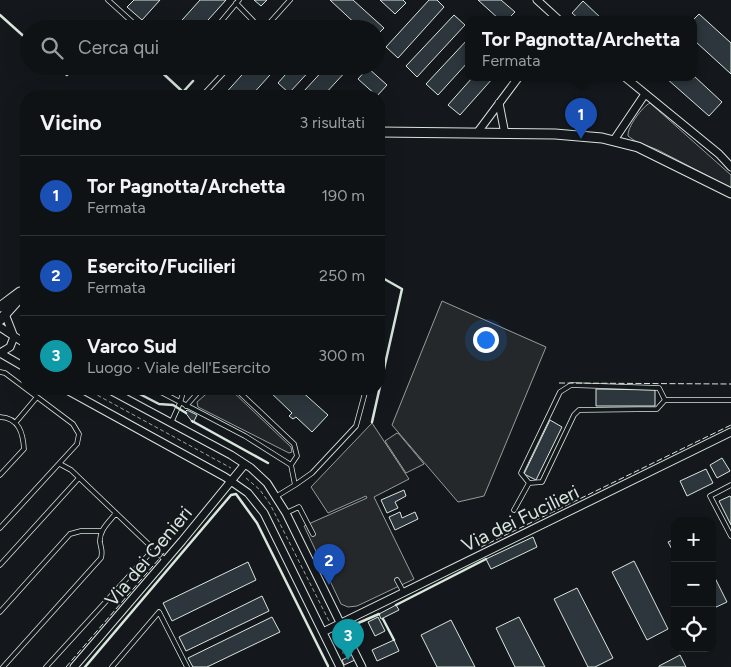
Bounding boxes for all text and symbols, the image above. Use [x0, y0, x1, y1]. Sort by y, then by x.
popup [465, 16, 697, 81]
search box [20, 20, 385, 75]
text: Tor Pagnotta/Archetta [482, 28, 680, 51]
icon: search [38, 34, 66, 62]
text: Cerca qui [78, 36, 159, 59]
text: Fermata [482, 51, 540, 70]
pin: 1 [565, 98, 597, 139]
text: Vicino [40, 110, 102, 135]
text: 3 risultati [299, 113, 365, 132]
text: Tor Pagnotta/Archetta [87, 175, 285, 198]
text: 1 [53, 186, 59, 205]
text: 190 m [322, 186, 365, 205]
text: Fermata [87, 198, 146, 217]
text: Esercito/Fucilieri [87, 255, 236, 278]
text: 2 [51, 266, 61, 285]
text: 250 m [319, 266, 365, 285]
text: Fermata [87, 278, 146, 297]
your location [473, 327, 499, 353]
text: Varco Sud [87, 335, 177, 358]
text: 3 [52, 346, 60, 365]
text: 300 m [318, 346, 365, 365]
text: Luogo · Viale dell'Esercito [87, 358, 270, 377]
street label: Via dei Fucilieri [458, 480, 583, 557]
street label: Via dei Genieri [100, 502, 197, 611]
map controls [671, 517, 716, 652]
button: + [671, 517, 716, 562]
pin: 2 [313, 544, 345, 585]
button: − [671, 562, 716, 607]
button: locate [671, 607, 716, 652]
pin: 3 [332, 619, 364, 660]

